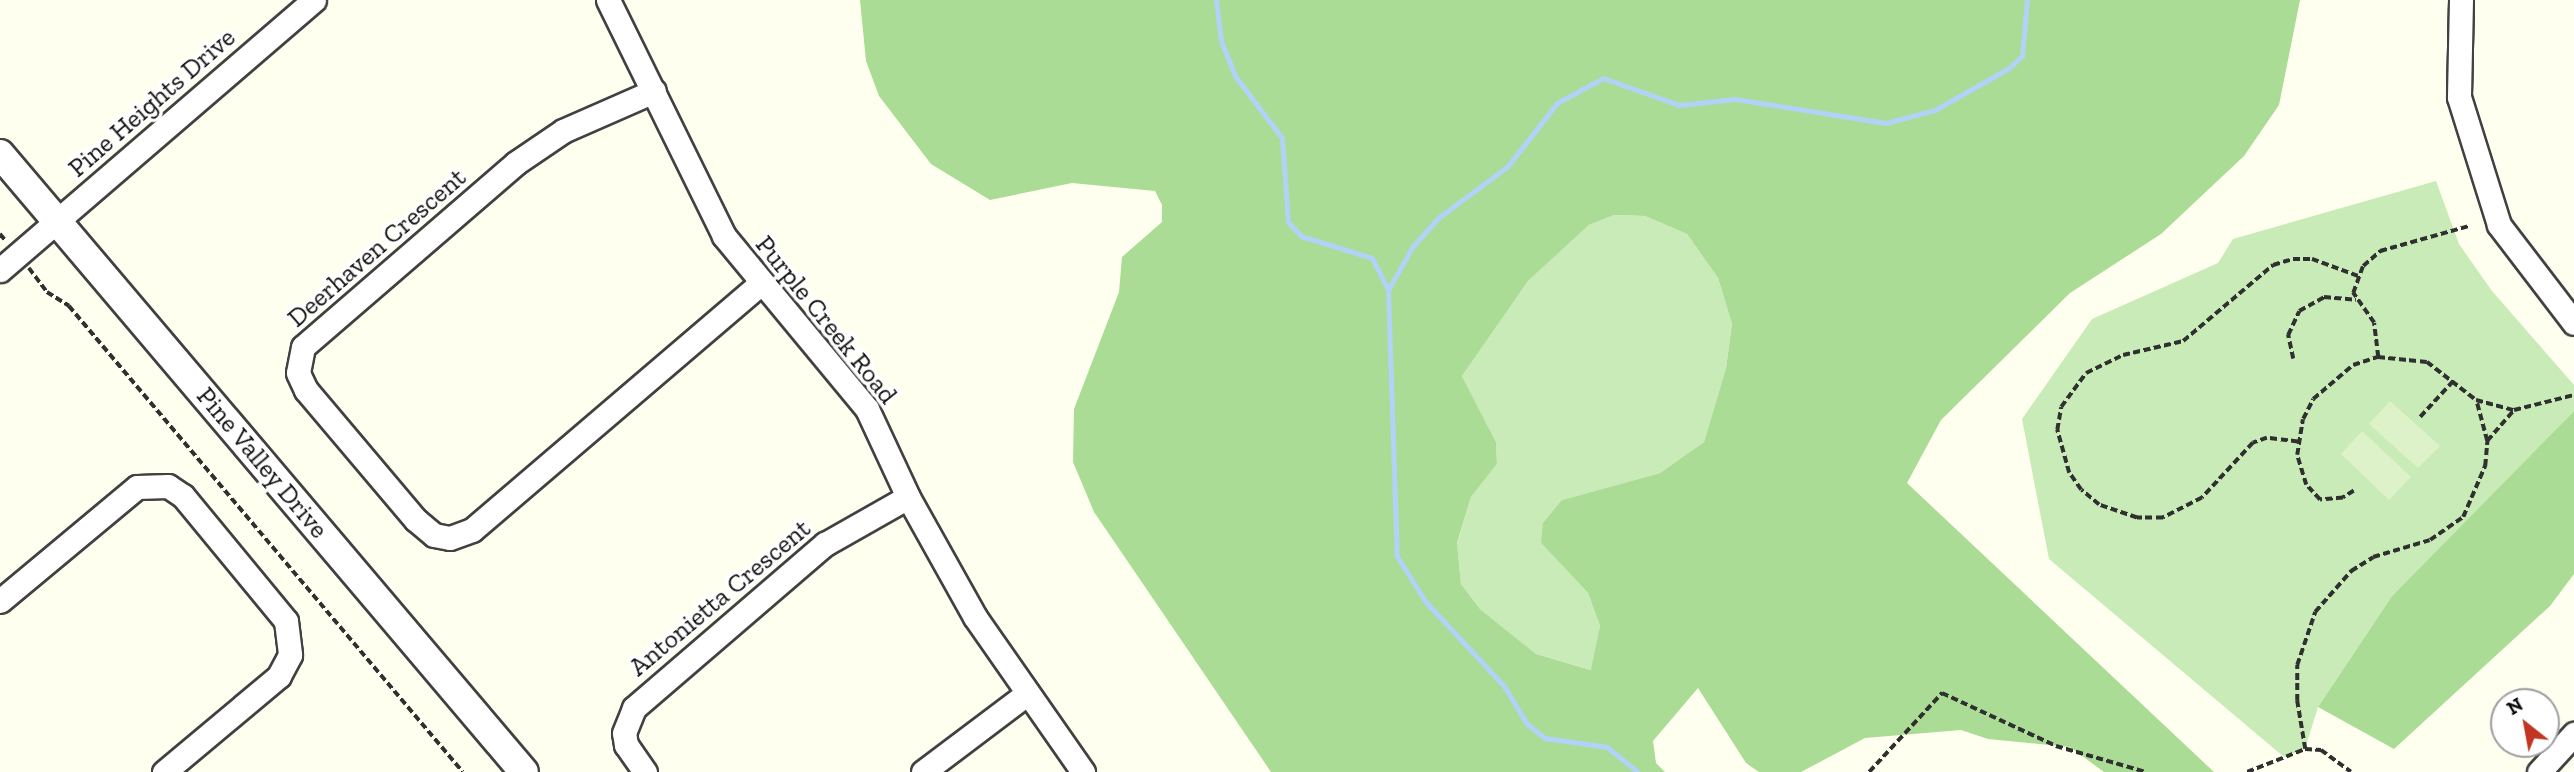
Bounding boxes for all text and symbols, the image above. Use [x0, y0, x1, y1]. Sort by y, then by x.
street label: Pine Heights Drive [62, 22, 242, 184]
street label: Deerhaven Crescent [281, 162, 473, 334]
street label: Purple Creek Road [749, 230, 903, 410]
street label: Pine Valley Drive [189, 381, 335, 545]
street label: Antonietta Crescent [623, 513, 817, 683]
north arrow [2490, 688, 2560, 758]
text: N [2503, 693, 2527, 720]

